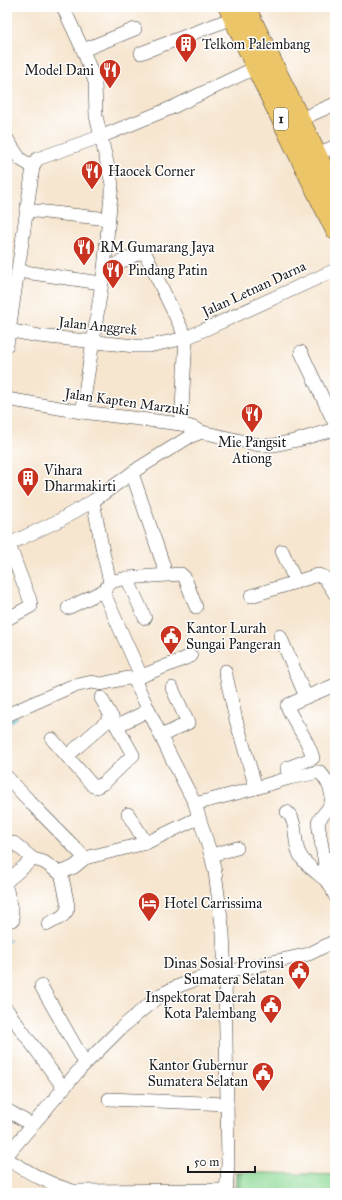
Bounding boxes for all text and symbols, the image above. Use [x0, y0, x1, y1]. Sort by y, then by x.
building icon: Telkom Palembang [173, 31, 199, 64]
place label: Telkom Palembang [202, 36, 311, 53]
restaurant icon: Model Dani [97, 57, 123, 90]
place label: Model Dani [25, 62, 94, 79]
road number: 1 [274, 108, 288, 130]
restaurant icon: Haocek Corner [79, 158, 105, 191]
place label: Haocek Corner [108, 163, 196, 180]
restaurant icon: RM Gumarang Jaya [71, 234, 97, 267]
place label: RM Gumarang Jaya [100, 239, 215, 257]
restaurant icon: Pindang Patin [100, 257, 126, 290]
street label: Jalan Letnan Darna [198, 258, 309, 322]
place label: Pindang Patin [128, 262, 208, 279]
street label: Jalan Anggrek [56, 313, 139, 340]
street label: Jalan Kapten Marzuki [61, 385, 191, 420]
restaurant icon: Mie Pangsit Ationg [239, 401, 265, 434]
place label: Mie Pangsit Ationg [218, 434, 286, 467]
place label: Vihara Dharmakirti [43, 462, 116, 495]
building icon: Vihara Dharmakirti [15, 465, 41, 498]
place label: Kantor Lurah Sungai Pangeran [186, 620, 281, 653]
public building icon: Kantor Lurah Sungai Pangeran [158, 623, 184, 656]
hotel icon: Hotel Carrissima [136, 890, 162, 923]
place label: Hotel Carrissima [164, 895, 262, 912]
place label: Dinas Sosial Provinsi Sumatera Selatan [163, 955, 284, 988]
public building icon: Dinas Sosial Provinsi Sumatera Selatan [286, 958, 312, 991]
place label: Inspektorat Daerah Kota Palembang [145, 989, 256, 1022]
public building icon: Inspektorat Daerah Kota Palembang [258, 992, 284, 1025]
place label: Kantor Gubernur Sumatera Selatan [148, 1057, 249, 1090]
public building icon: Kantor Gubernur Sumatera Selatan [250, 1060, 276, 1093]
scale bar [188, 1148, 255, 1174]
text: 50 m [194, 1155, 219, 1169]

